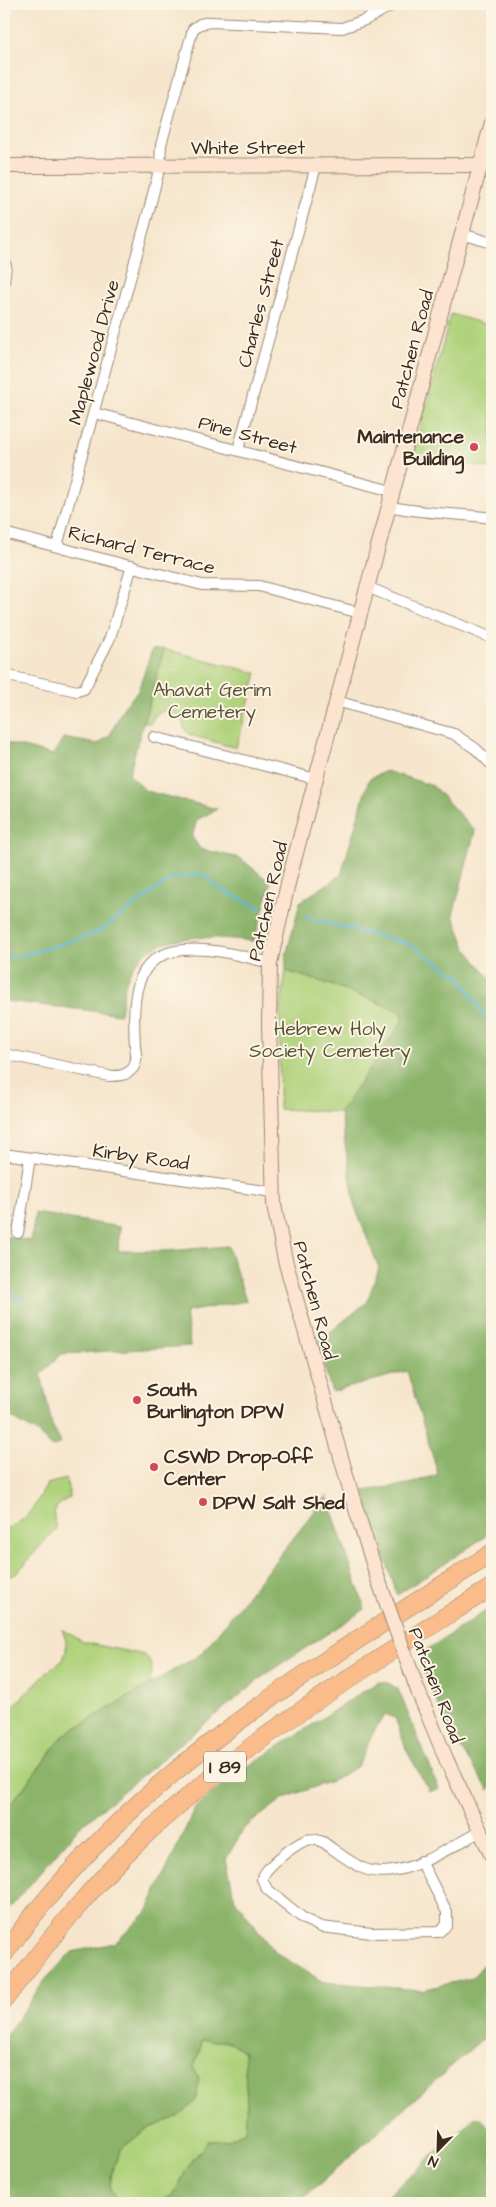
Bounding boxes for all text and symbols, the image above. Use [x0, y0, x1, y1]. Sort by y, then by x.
street label: White Street [191, 135, 305, 162]
street label: Charles Street [231, 236, 292, 371]
street label: Maplewood Drive [62, 277, 127, 428]
street label: Patchen Road [384, 287, 441, 412]
street label: Pine Street [195, 409, 300, 462]
place label: Maintenance Building [357, 424, 465, 474]
marker: Maintenance Building [468, 441, 480, 453]
street label: Richard Terrace [65, 519, 218, 582]
park label: Ahavat Gerim Cemetery [153, 677, 271, 727]
street label: Patchen Road [242, 839, 295, 964]
park label: Hebrew Holy Society Cemetery [249, 1016, 411, 1066]
street label: Kirby Road [91, 1137, 191, 1179]
street label: Patchen Road [286, 1238, 343, 1363]
place label: South Burlington DPW [146, 1377, 284, 1427]
marker: South Burlington DPW [131, 1394, 143, 1406]
place label: CSWD Drop-Off Center [164, 1444, 313, 1493]
marker: CSWD Drop-Off Center [148, 1461, 160, 1473]
place label: DPW Salt Shed [213, 1490, 345, 1517]
marker: DPW Salt Shed [197, 1496, 209, 1508]
street label: Patchen Road [401, 1624, 470, 1748]
road number: I 89 [204, 1751, 246, 1782]
north arrow [414, 2124, 464, 2174]
text: N [425, 2150, 441, 2172]

